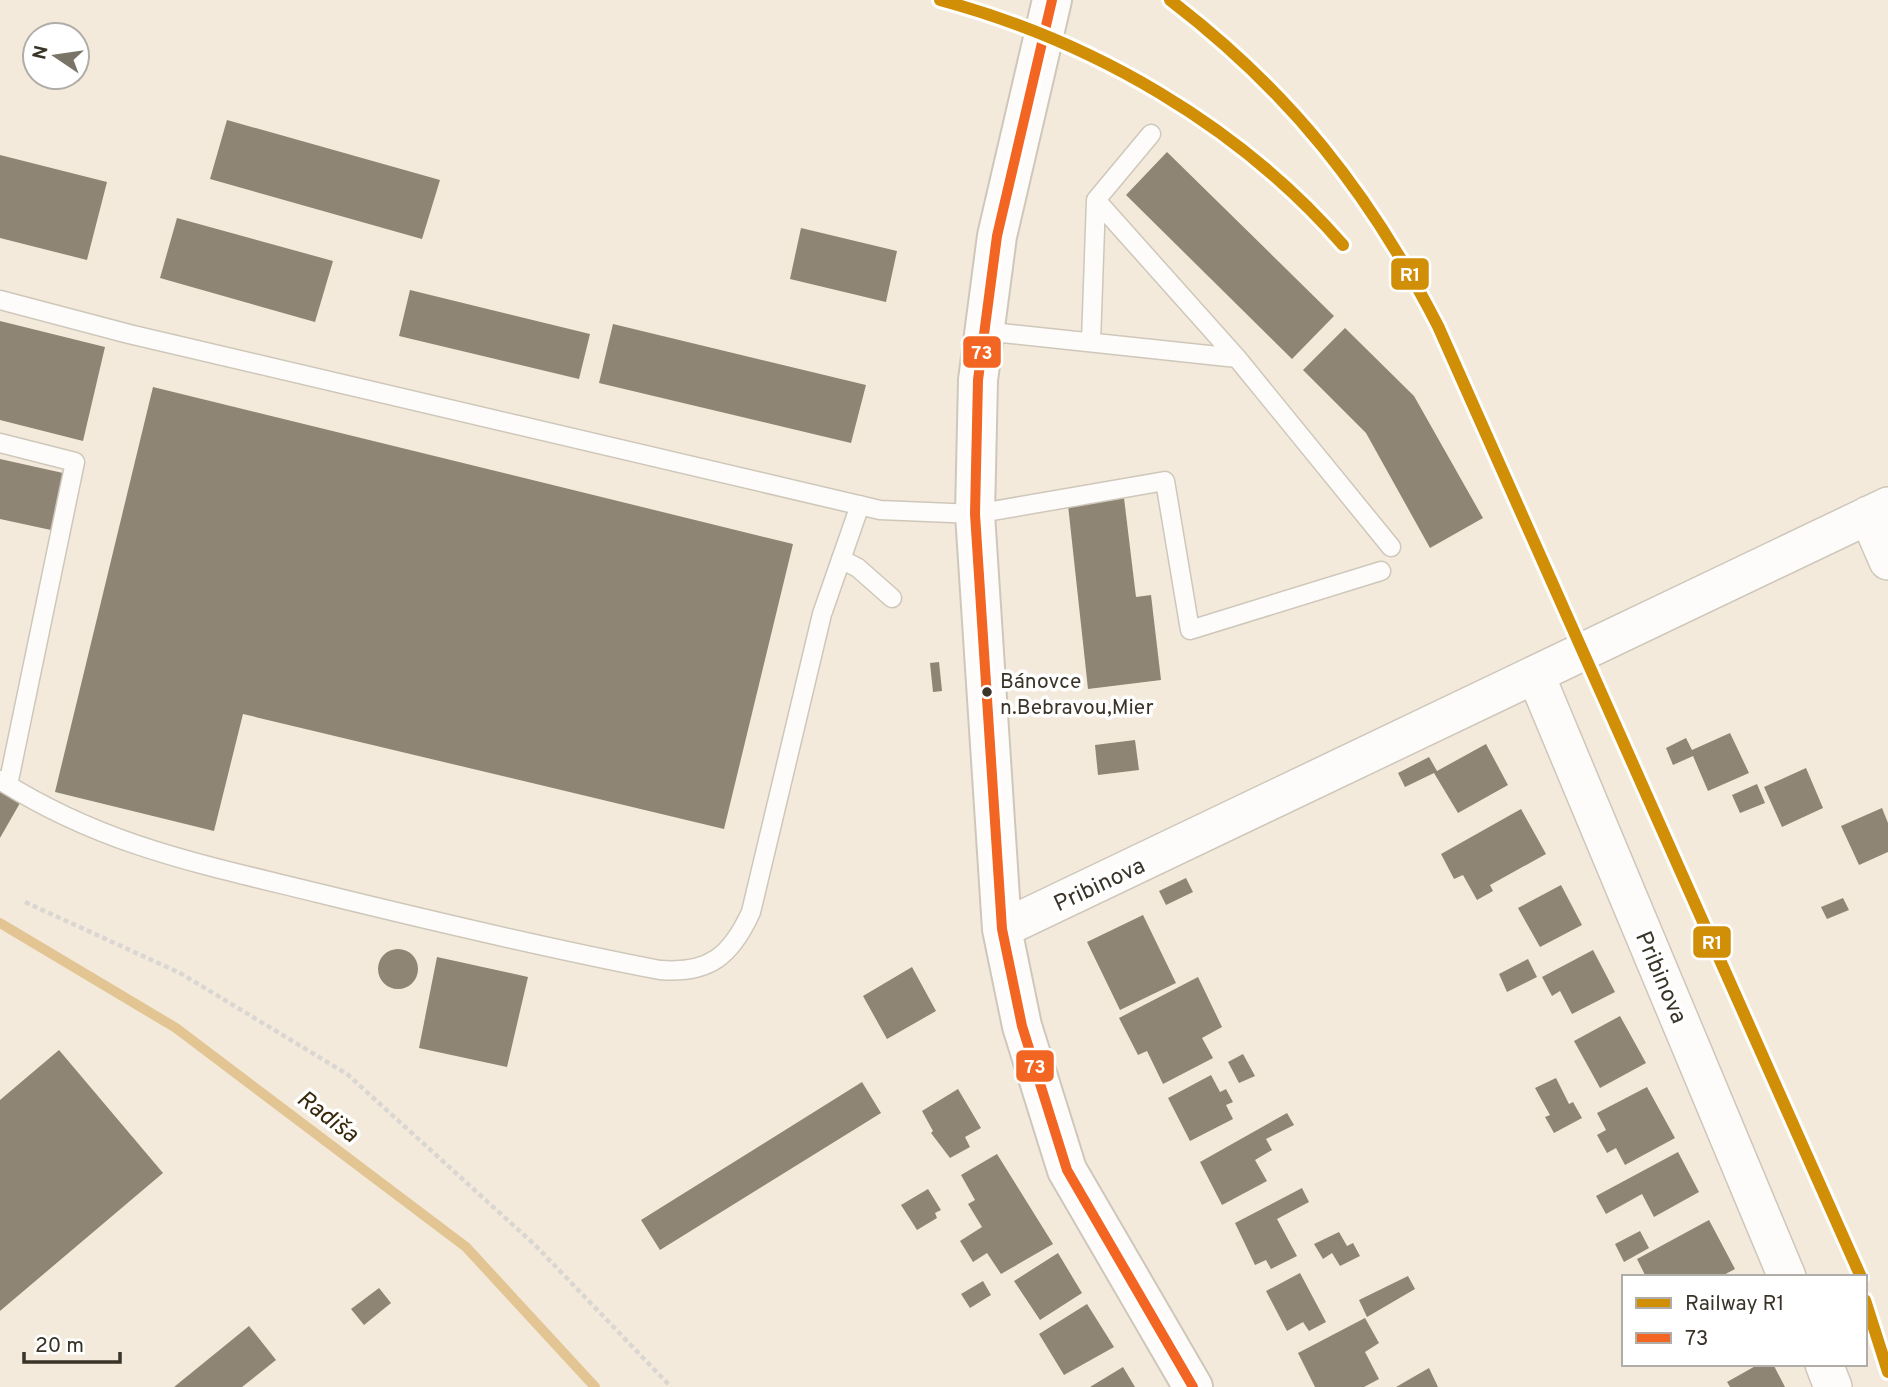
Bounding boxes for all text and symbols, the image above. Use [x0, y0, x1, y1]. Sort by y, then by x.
north arrow [21, 21, 91, 91]
text: N [28, 43, 55, 62]
line badge: R1 [1390, 257, 1430, 291]
text: R1 [1400, 264, 1420, 288]
line badge: 73 [962, 335, 1002, 369]
text: 73 [971, 342, 993, 366]
place label: Bánovce n.Bebravou,Mier [1000, 669, 1154, 722]
marker: Bánovce n.Bebravou,Mier [980, 685, 994, 699]
street label: Pribinova [1050, 853, 1150, 920]
line badge: R1 [1692, 925, 1732, 959]
street label: Pribinova [1627, 928, 1692, 1028]
text: R1 [1702, 932, 1722, 956]
line badge: 73 [1015, 1049, 1055, 1083]
text: 73 [1024, 1056, 1046, 1080]
water label: Radiša [290, 1085, 364, 1151]
legend [1622, 1275, 1867, 1366]
text: Railway R1 [1685, 1291, 1784, 1318]
scale bar [24, 1320, 121, 1364]
text: 73 [1685, 1326, 1708, 1353]
text: 20 m [35, 1333, 84, 1360]

